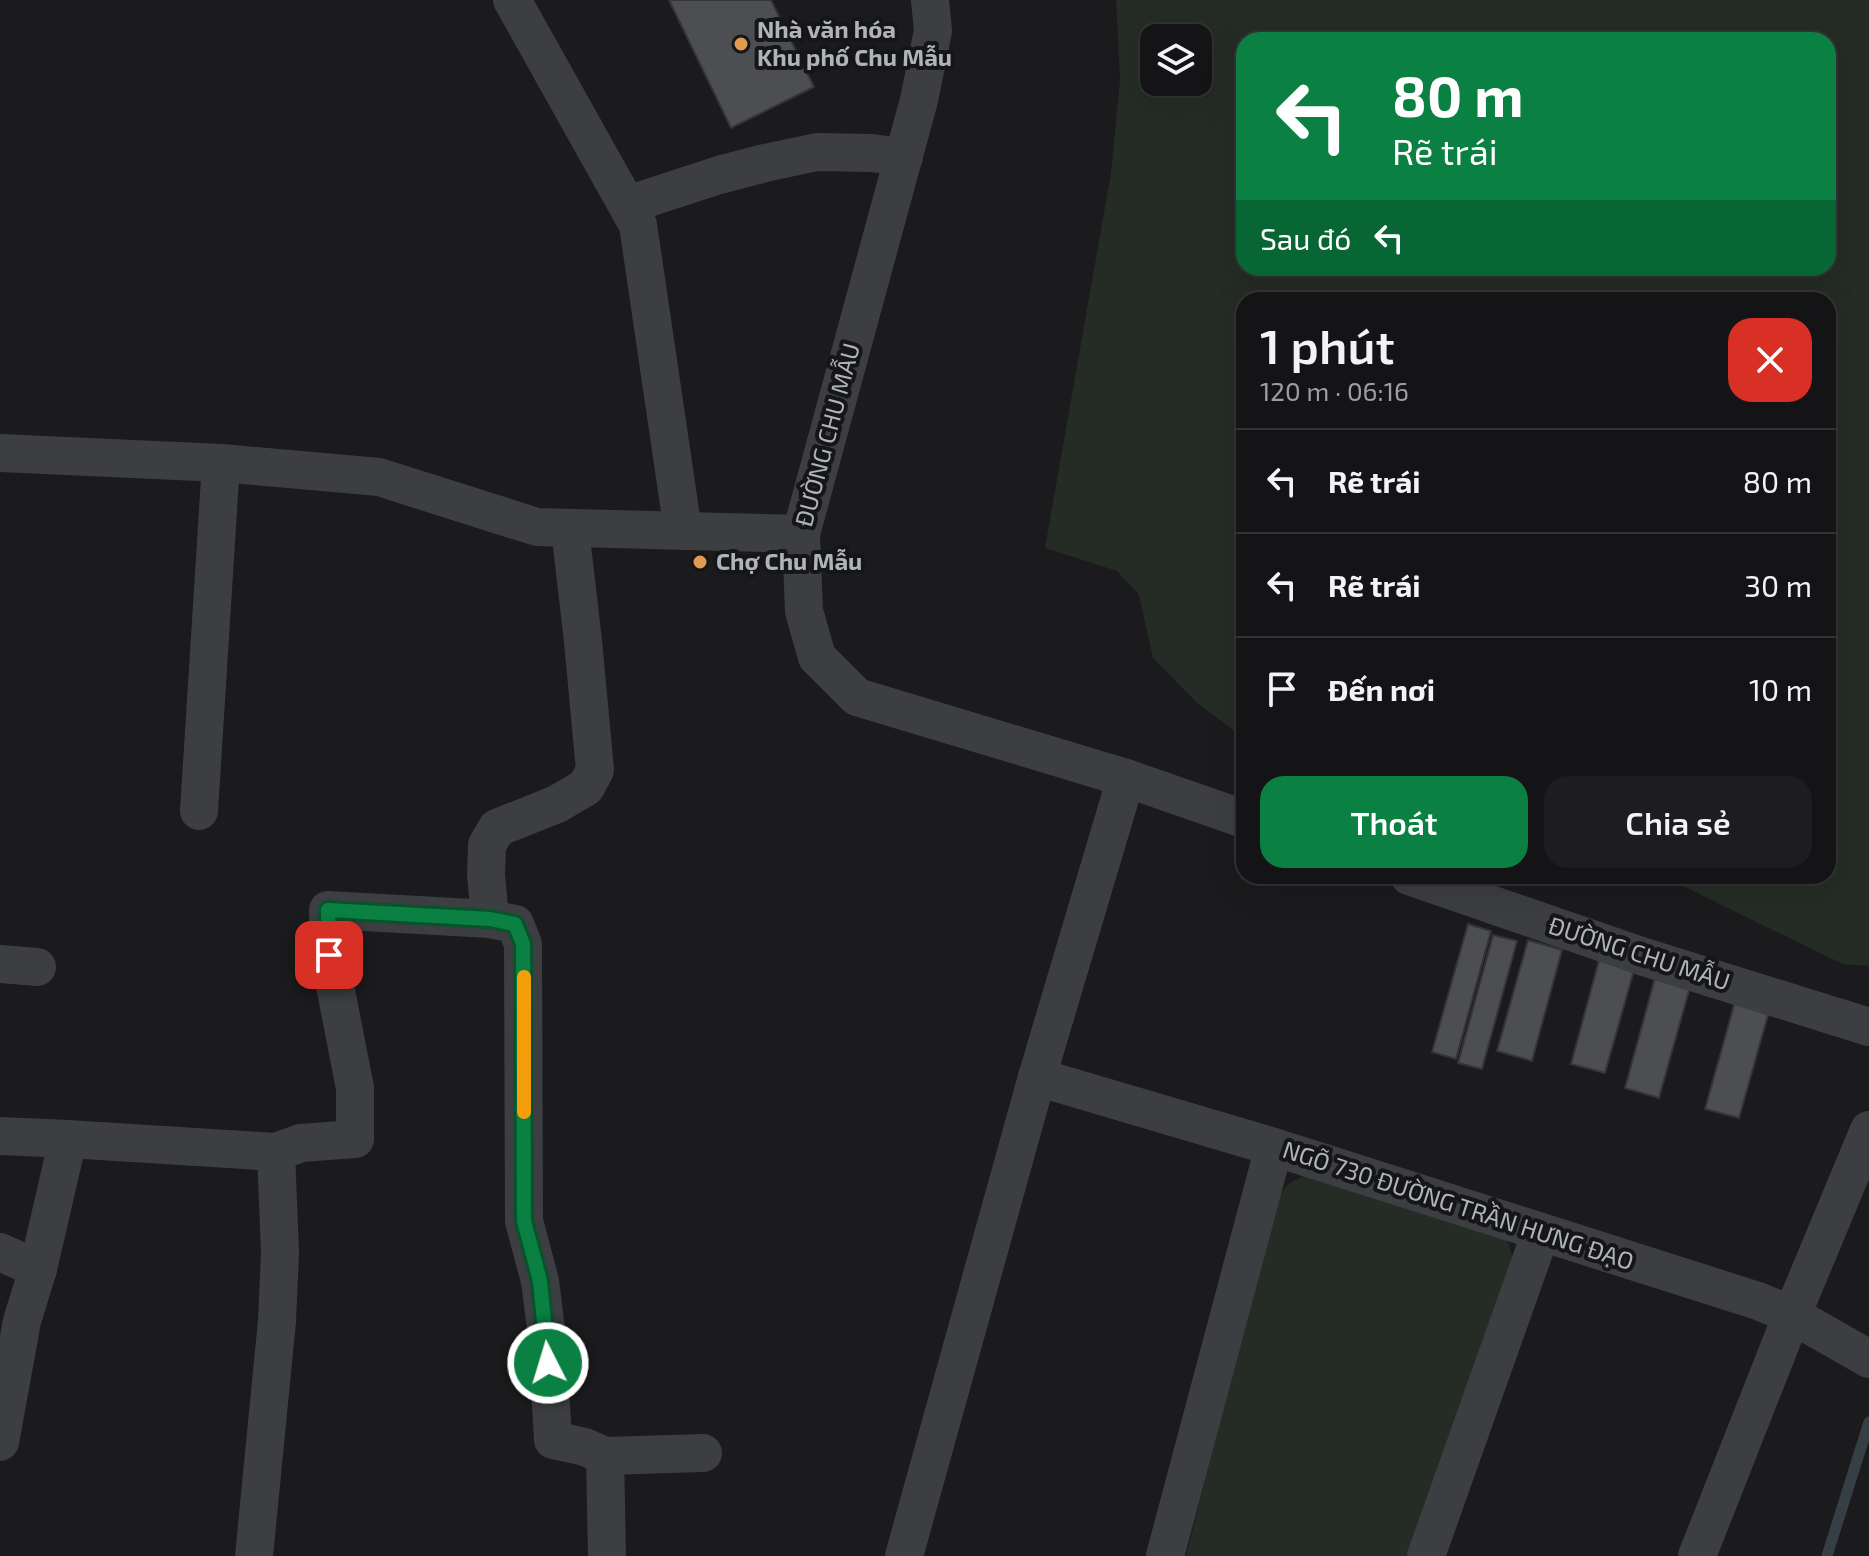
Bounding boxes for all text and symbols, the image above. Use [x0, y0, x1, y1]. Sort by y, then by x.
place label: Nhà văn hóa Khu phố Chu Mẫu [757, 14, 952, 71]
map controls [1140, 24, 1212, 96]
button: layers [1140, 24, 1212, 96]
marker: Nhà văn hóa Khu phố Chu Mẫu [732, 35, 750, 53]
text: 80 m [1392, 61, 1524, 128]
icon: left [1260, 64, 1364, 168]
text: Rẽ trái [1392, 129, 1498, 172]
icon: left [1367, 216, 1411, 260]
text: Sau đó [1260, 220, 1351, 256]
text: 1 phút [1260, 316, 1395, 374]
button: close [1728, 318, 1812, 402]
street label: ĐƯỜNG CHU MẪU [787, 339, 865, 530]
text: 120 m · 06:16 [1260, 375, 1409, 406]
icon: left [1260, 459, 1304, 503]
text: Rẽ trái [1328, 463, 1421, 499]
text: 80 m [1743, 463, 1812, 499]
place label: Chợ Chu Mẫu [716, 546, 862, 575]
marker: Chợ Chu Mẫu [691, 553, 709, 571]
icon: left [1260, 563, 1304, 607]
text: Rẽ trái [1328, 567, 1421, 603]
text: 30 m [1744, 567, 1812, 603]
icon: arrive [1260, 667, 1304, 711]
text: Đến nơi [1328, 671, 1435, 707]
text: 10 m [1749, 671, 1812, 707]
button: Thoát [1260, 776, 1528, 868]
button: Chia sẻ [1544, 776, 1812, 868]
street label: ĐƯỜNG CHU MẪU [1545, 909, 1734, 996]
pin [295, 921, 363, 989]
icon: arrive [307, 933, 351, 977]
street label: NGÕ 730 ĐƯỜNG TRẦN HƯNG ĐẠO [1279, 1134, 1638, 1275]
position arrow [506, 1321, 590, 1405]

